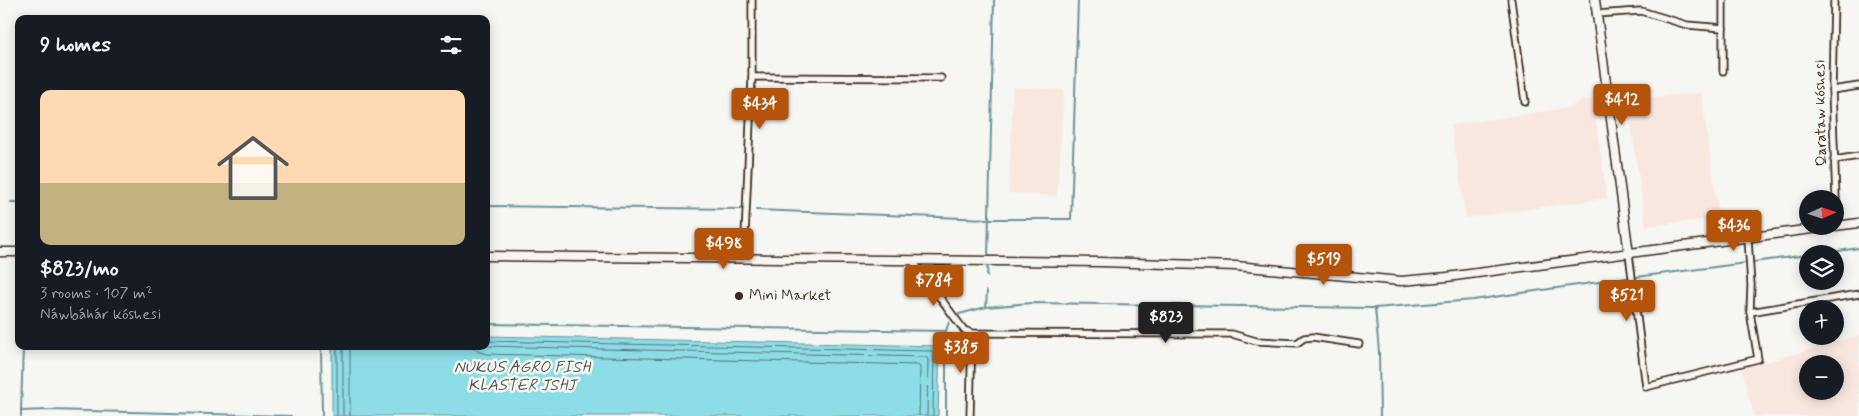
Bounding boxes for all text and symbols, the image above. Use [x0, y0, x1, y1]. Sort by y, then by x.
text: 9 homes [40, 31, 111, 59]
icon: filters [437, 31, 465, 59]
street label: Qarataw kóshesi [1810, 59, 1832, 167]
pin: $412 [1592, 84, 1652, 126]
pin: $434 [730, 88, 790, 130]
text: $412 [1604, 89, 1640, 110]
text: $434 [743, 93, 777, 114]
icon: home [208, 123, 298, 213]
north arrow [1799, 190, 1844, 235]
map controls [1799, 190, 1844, 400]
pin: $436 [1704, 210, 1764, 252]
text: $436 [1717, 215, 1751, 236]
pin: $498 [694, 228, 754, 270]
text: $498 [706, 233, 742, 254]
pin: $519 [1294, 244, 1354, 286]
button: layers [1799, 245, 1844, 290]
text: $519 [1307, 249, 1341, 270]
text: $823/mo [40, 255, 119, 283]
pin: $784 [904, 264, 964, 307]
text: $784 [915, 270, 953, 291]
pin: $521 [1597, 280, 1657, 322]
text: 3 rooms · 107 m² [40, 283, 153, 304]
text: $521 [1610, 285, 1644, 306]
place label: Mini Market [749, 286, 831, 306]
marker: Mini Market [733, 290, 745, 302]
button: + [1799, 300, 1844, 345]
pin: $823 [1136, 302, 1196, 344]
text: Náwbáhár kóshesi [40, 304, 161, 325]
text: $823 [1149, 307, 1183, 328]
pin: $385 [931, 332, 991, 374]
text: $385 [944, 337, 978, 358]
button: − [1799, 355, 1844, 400]
water label: NUKUS AGRO FISH KLASTER JSHJ [454, 357, 591, 396]

